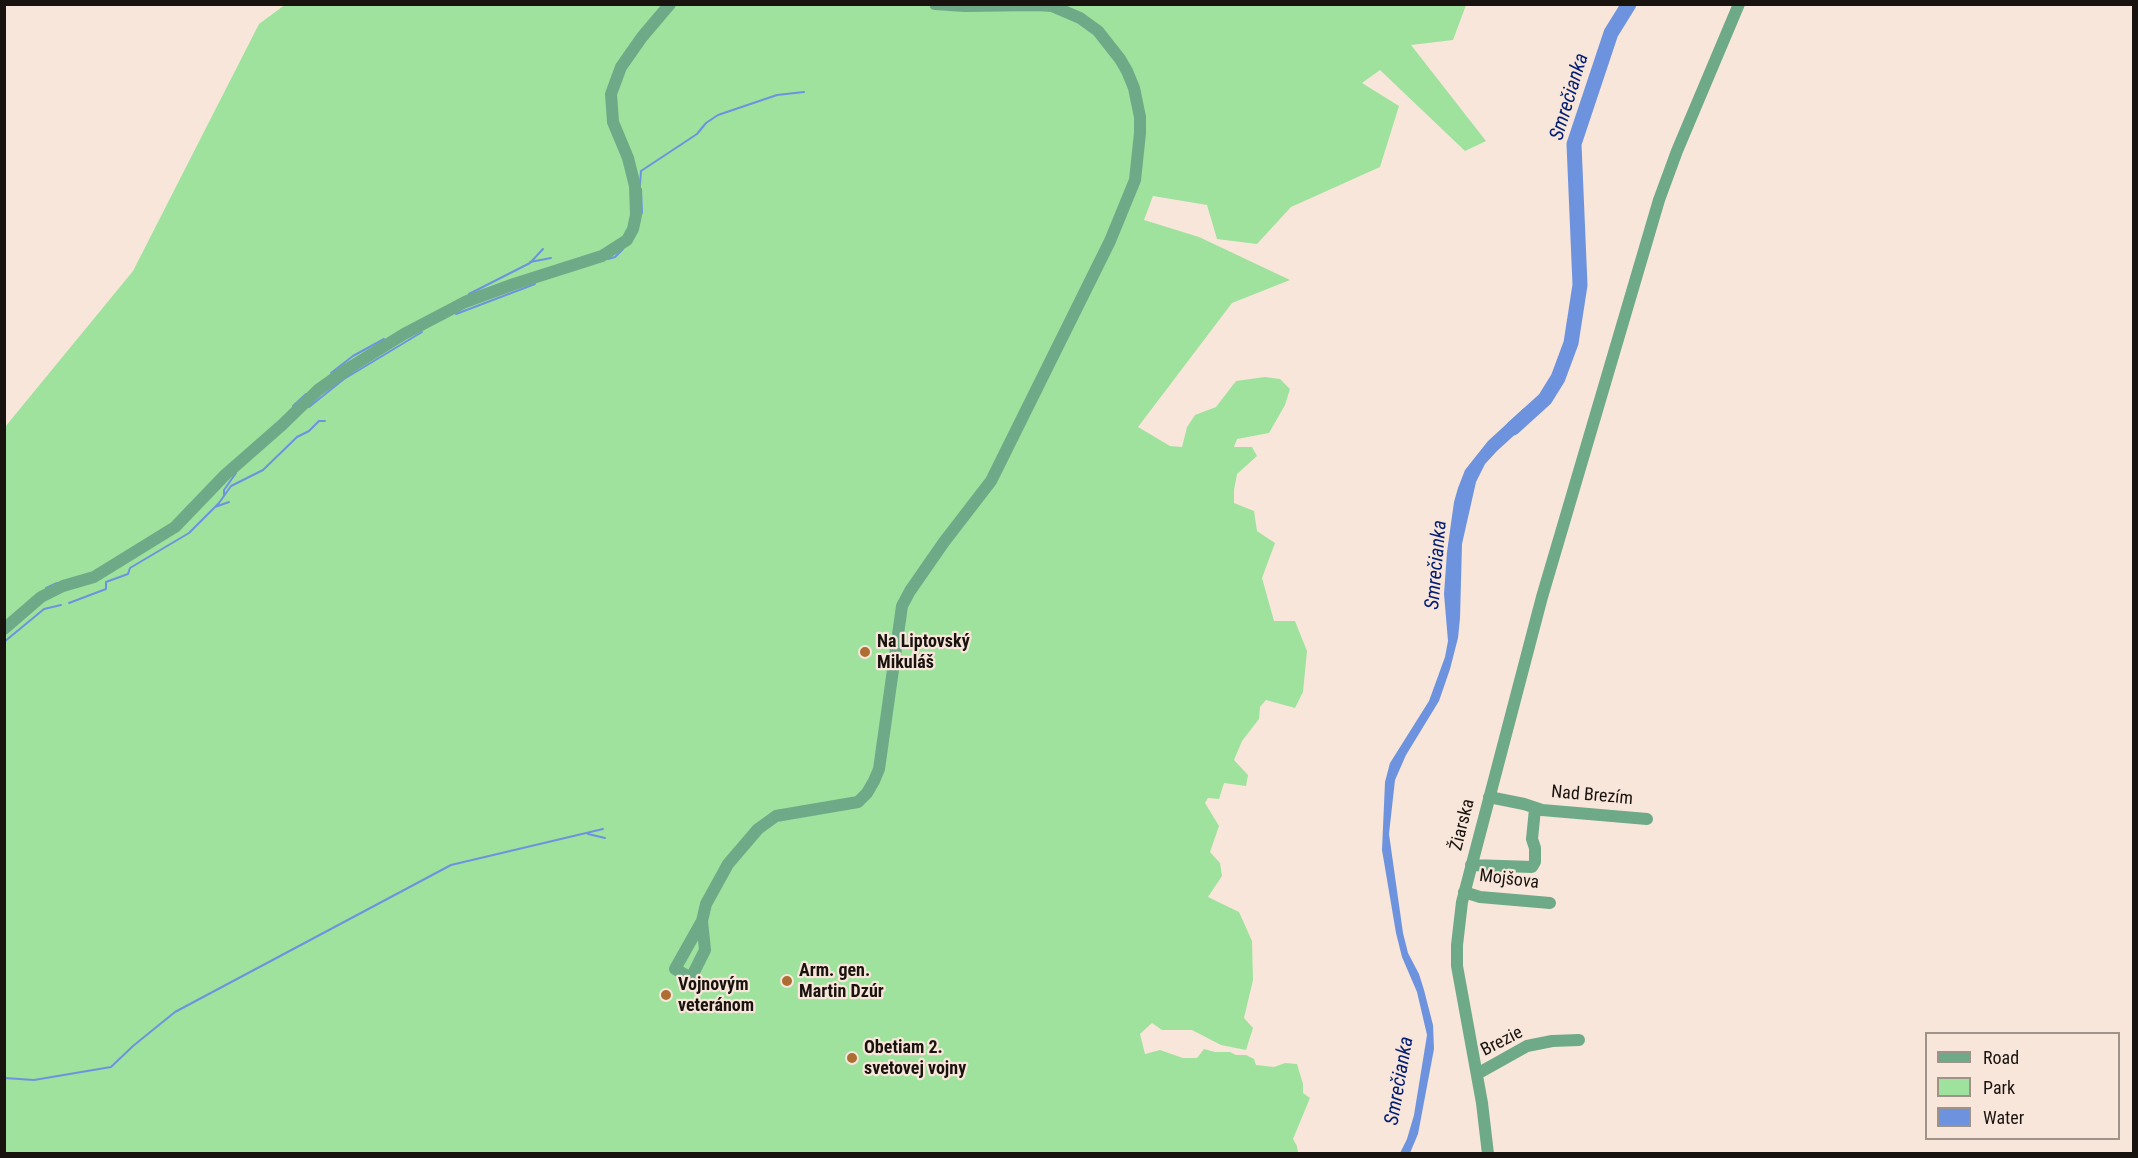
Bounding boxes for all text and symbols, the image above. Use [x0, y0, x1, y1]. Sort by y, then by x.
water label: Smrečianka [1545, 51, 1595, 143]
water label: Smrečianka [1421, 519, 1453, 611]
place label: Na Liptovský Mikuláš [877, 631, 970, 674]
marker: Na Liptovský Mikuláš [858, 645, 872, 659]
street label: Nad Brezím [1550, 782, 1634, 810]
street label: Žiarska [1446, 797, 1480, 853]
street label: Mojšova [1478, 866, 1540, 894]
place label: Arm. gen. Martin Dzúr [799, 960, 884, 1002]
place label: Vojnovým veteránom [678, 974, 754, 1016]
marker: Arm. gen. Martin Dzúr [780, 974, 794, 988]
marker: Vojnovým veteránom [659, 988, 673, 1002]
street label: Brezie [1477, 1022, 1527, 1062]
legend [1925, 1032, 2120, 1140]
water label: Smrečianka [1380, 1035, 1420, 1127]
place label: Obetiam 2. svetovej vojny [864, 1037, 966, 1080]
text: Road [1983, 1047, 2019, 1068]
marker: Obetiam 2. svetovej vojny [845, 1051, 859, 1065]
text: Park [1983, 1077, 2015, 1098]
text: Water [1983, 1107, 2024, 1128]

